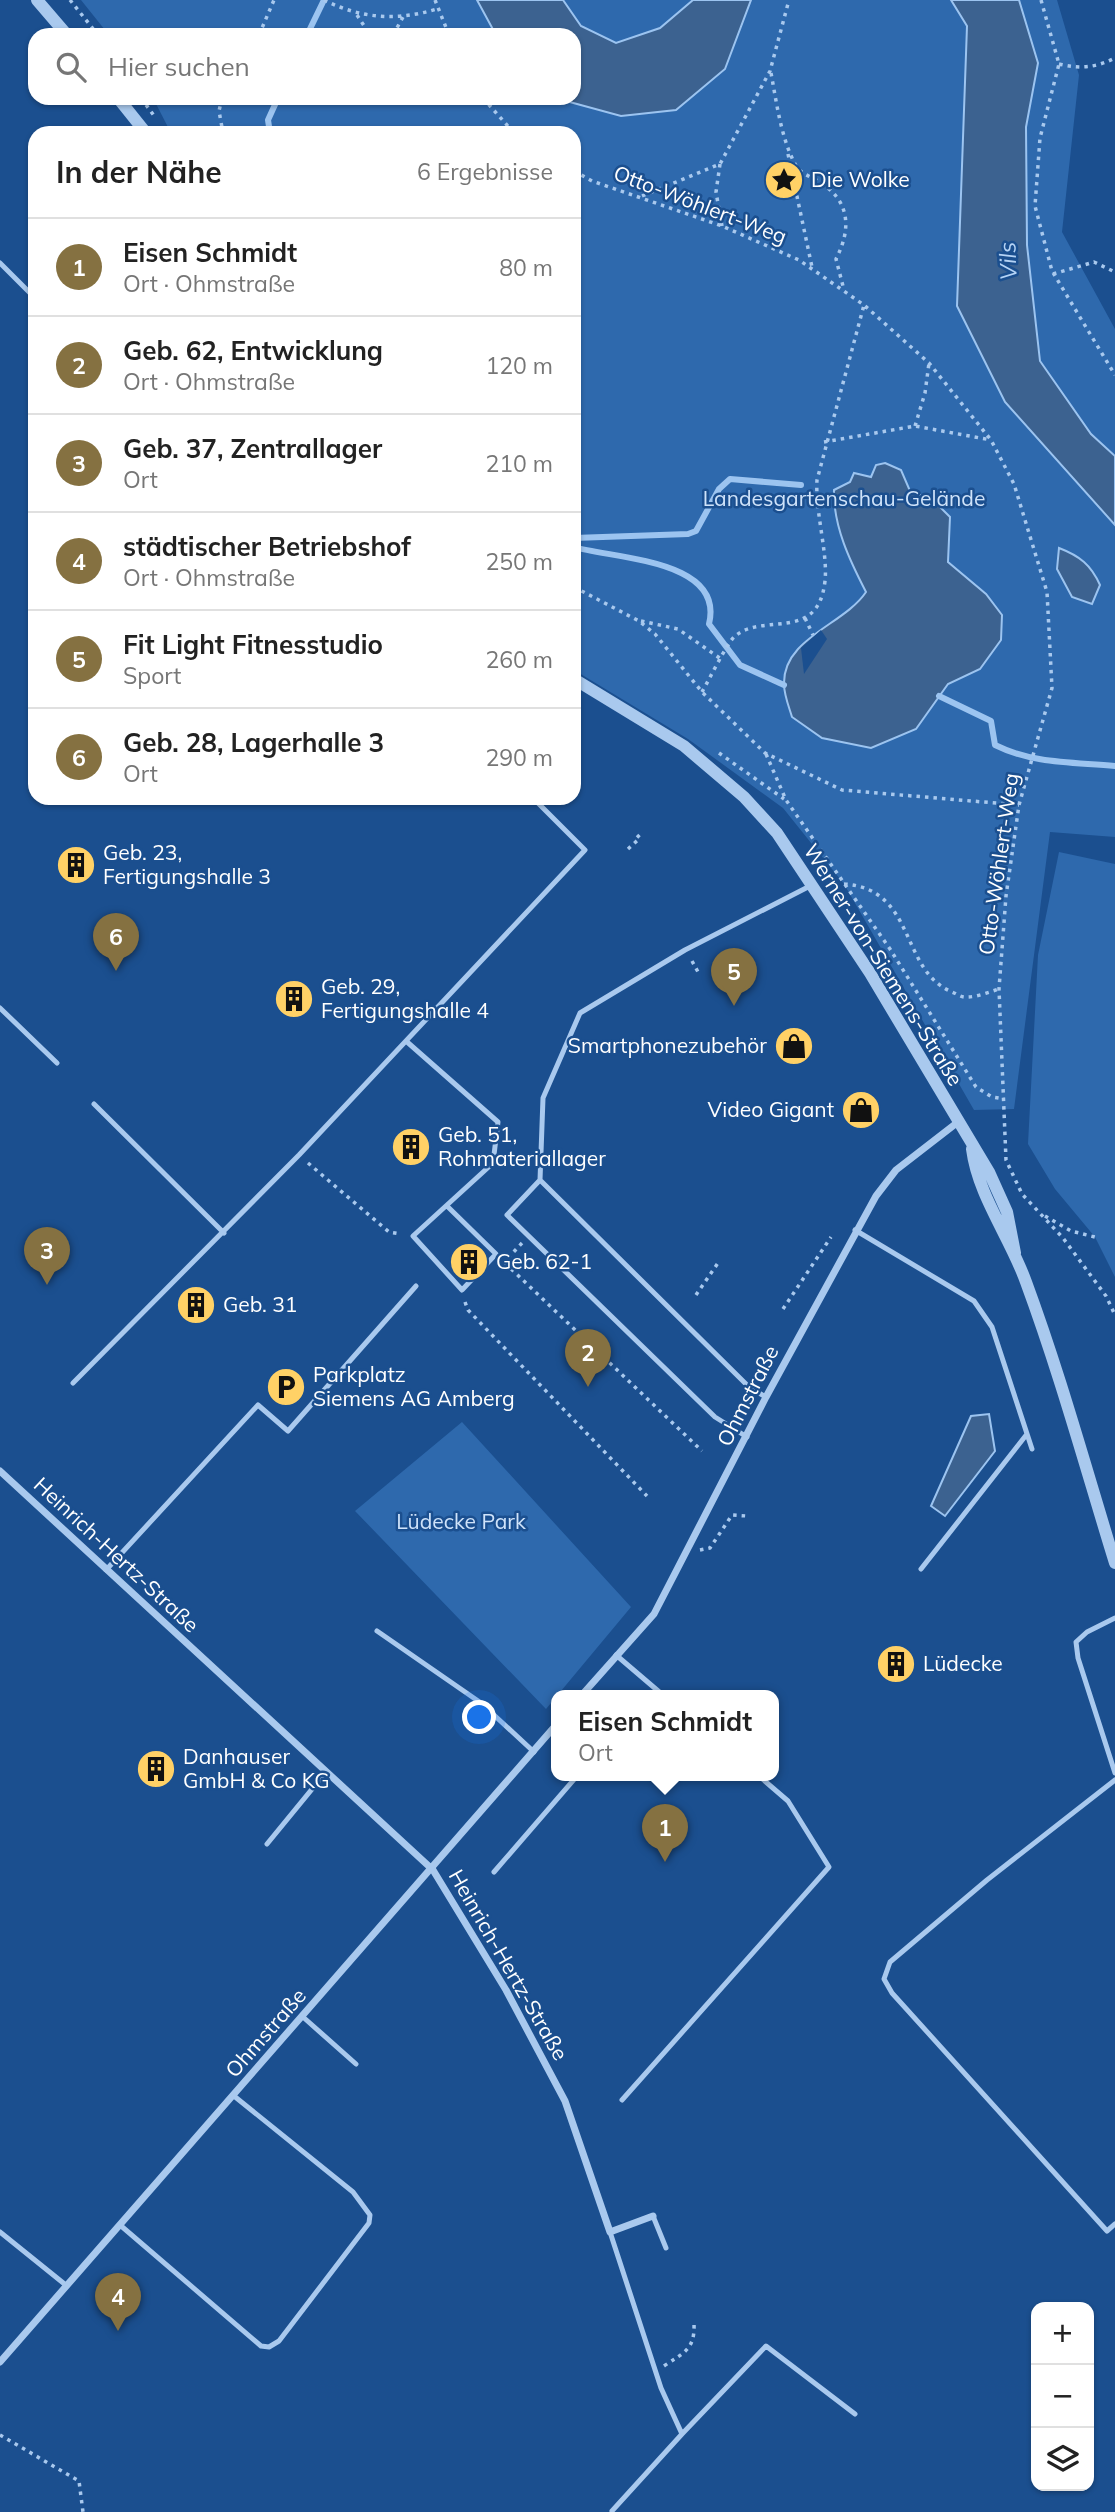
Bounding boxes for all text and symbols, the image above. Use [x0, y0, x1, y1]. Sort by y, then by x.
search box [28, 28, 581, 105]
icon: search [52, 48, 90, 86]
text: Hier suchen [108, 50, 250, 83]
text: In der Nähe [56, 153, 222, 191]
text: 6 Ergebnisse [417, 157, 553, 186]
street label: Otto-Wöhlert-Weg [610, 159, 791, 249]
place icon: Die Wolke [763, 159, 805, 201]
place label: Die Wolke [811, 166, 910, 192]
text: Eisen Schmidt [123, 236, 297, 269]
water label: Vils [992, 241, 1023, 281]
text: 1 [72, 253, 86, 282]
text: 80 m [499, 253, 553, 282]
text: Ort · Ohmstraße [123, 269, 295, 298]
text: Geb. 62, Entwicklung [123, 334, 383, 367]
text: 2 [72, 351, 86, 380]
text: 120 m [485, 351, 553, 380]
text: Ort · Ohmstraße [123, 367, 295, 396]
text: Geb. 37, Zentrallager [123, 432, 382, 465]
text: 3 [72, 449, 86, 478]
text: 210 m [485, 449, 553, 478]
text: Ort [123, 465, 158, 494]
park label: Landesgartenschau-Gelände [703, 485, 985, 511]
text: städtischer Betriebshof [123, 530, 411, 563]
text: 4 [72, 547, 86, 576]
text: 250 m [485, 547, 553, 576]
text: Ort · Ohmstraße [123, 563, 295, 592]
text: Fit Light Fitnesstudio [123, 628, 383, 661]
text: 5 [72, 645, 86, 674]
text: 260 m [485, 645, 553, 674]
text: Sport [123, 661, 181, 690]
text: Geb. 28, Lagerhalle 3 [123, 726, 384, 759]
text: 6 [72, 743, 86, 772]
text: 290 m [485, 743, 553, 772]
text: Ort [123, 759, 158, 788]
street label: Otto-Wöhlert-Weg [972, 771, 1024, 956]
place label: Geb. 23, Fertigungshalle 3 [103, 839, 271, 889]
street label: Werner-von-Siemens-Straße [799, 839, 969, 1090]
building icon: Geb. 23, Fertigungshalle 3 [55, 844, 97, 886]
pin: 6 [93, 913, 139, 971]
pin: 5 [711, 948, 757, 1006]
place label: Geb. 29, Fertigungshalle 4 [321, 973, 489, 1023]
building icon: Geb. 29, Fertigungshalle 4 [273, 978, 315, 1020]
shop icon: Smartphonezubehör [773, 1025, 815, 1067]
place label: Smartphonezubehör [568, 1032, 767, 1058]
shop icon: Video Gigant [840, 1089, 882, 1131]
place label: Video Gigant [708, 1096, 834, 1122]
place label: Geb. 51, Rohmateriallager [438, 1121, 606, 1171]
building icon: Geb. 51, Rohmateriallager [390, 1126, 432, 1168]
pin: 3 [24, 1227, 70, 1285]
building icon: Geb. 62-1 [448, 1241, 490, 1283]
place label: Geb. 62-1 [496, 1248, 592, 1274]
building icon: Geb. 31 [175, 1284, 217, 1326]
place label: Geb. 31 [223, 1291, 297, 1317]
pin: 2 [565, 1329, 611, 1387]
street label: Ohmstraße [711, 1341, 784, 1450]
place label: Parkplatz Siemens AG Amberg [313, 1361, 515, 1411]
parking icon: Parkplatz Siemens AG Amberg [265, 1366, 307, 1408]
street label: Heinrich-Hertz-Straße [29, 1471, 205, 1637]
park label: Lüdecke Park [396, 1508, 526, 1534]
building icon: Lüdecke [875, 1643, 917, 1685]
place label: Lüdecke [923, 1650, 1003, 1676]
popup [551, 1690, 779, 1781]
your location [462, 1700, 496, 1734]
text: Eisen Schmidt [578, 1705, 752, 1738]
text: Ort [578, 1738, 613, 1767]
place label: Danhauser GmbH & Co KG [183, 1743, 330, 1793]
building icon: Danhauser GmbH & Co KG [135, 1748, 177, 1790]
pin: 1 [642, 1804, 688, 1862]
street label: Heinrich-Hertz-Straße [444, 1864, 574, 2065]
street label: Ohmstraße [220, 1983, 311, 2082]
pin: 4 [95, 2273, 141, 2331]
map controls [1031, 2302, 1094, 2491]
button: + [1031, 2302, 1094, 2365]
button: − [1031, 2365, 1094, 2428]
button: layers [1031, 2428, 1094, 2491]

